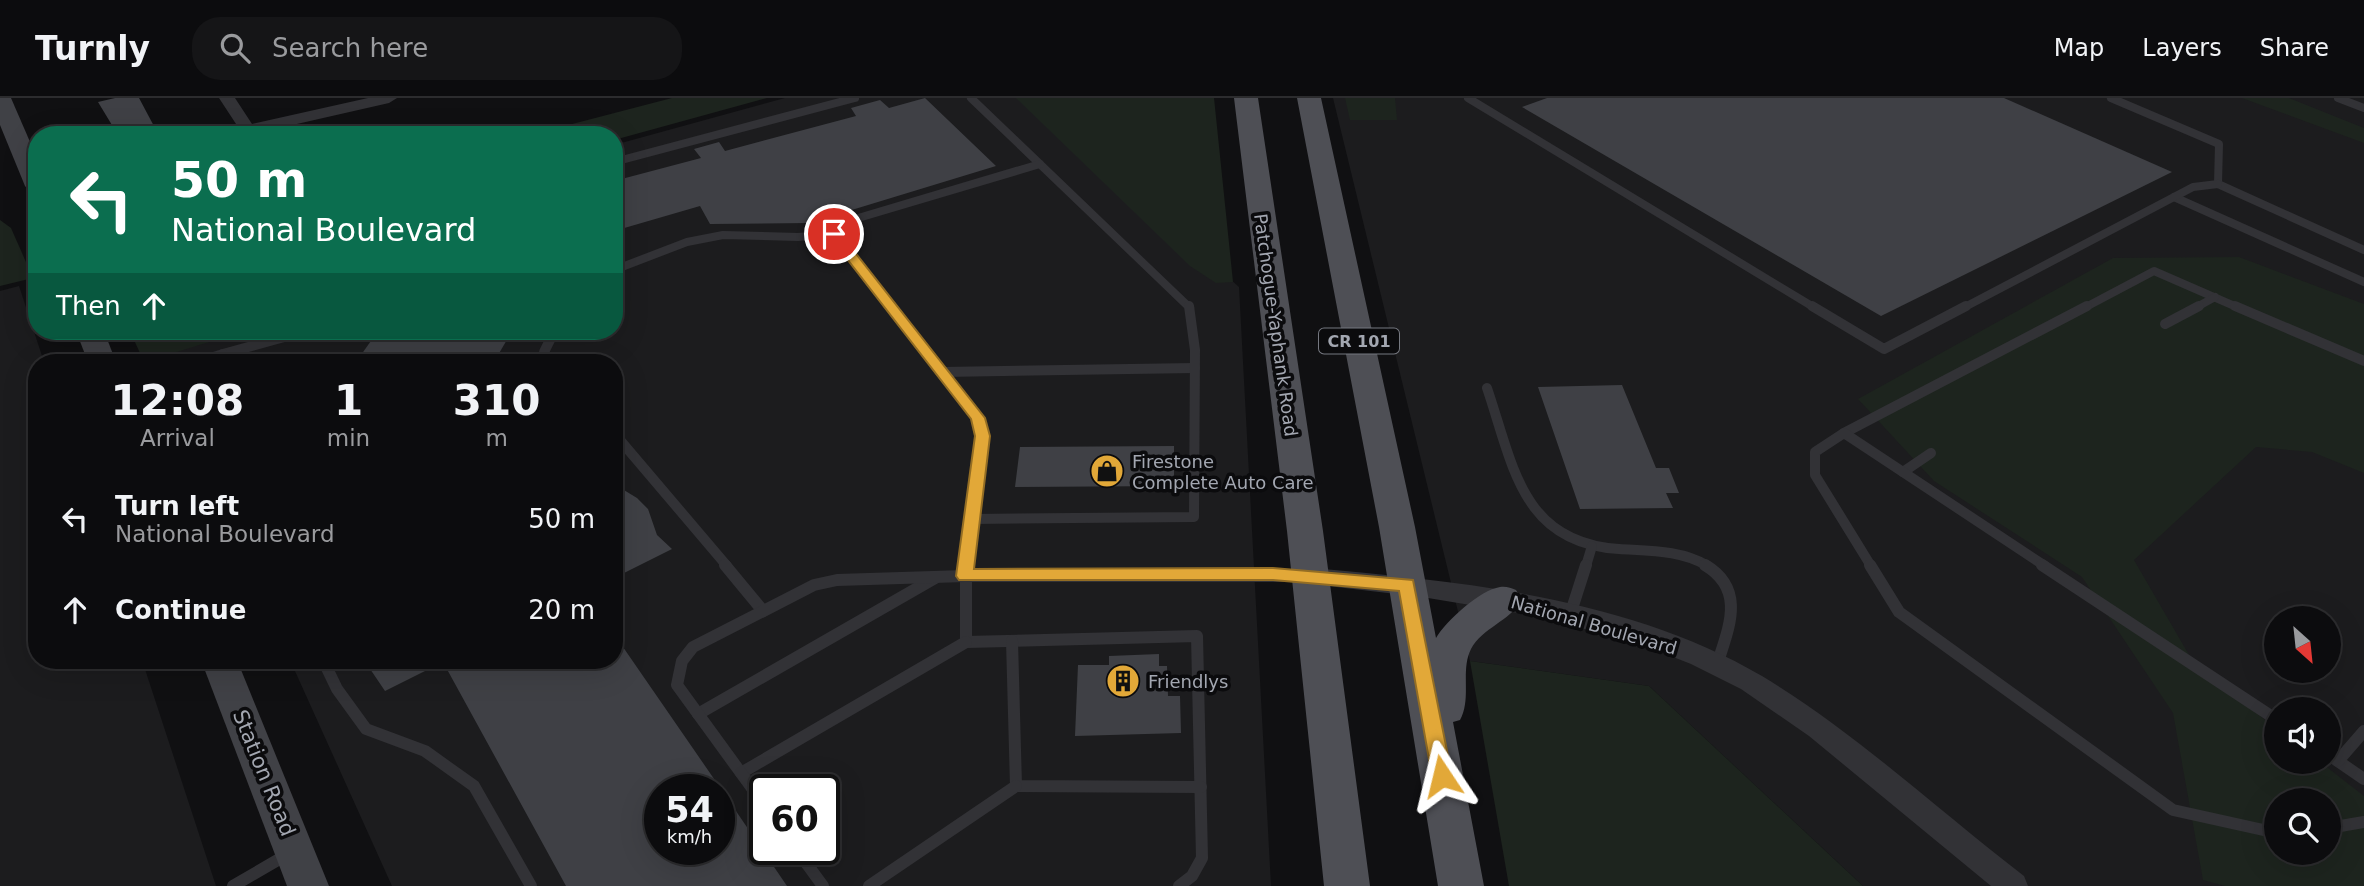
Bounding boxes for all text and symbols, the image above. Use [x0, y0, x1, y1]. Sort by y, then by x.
search box [192, 17, 682, 80]
text: Turnly [35, 29, 150, 68]
icon: search [216, 29, 254, 67]
text: Search here [272, 33, 428, 63]
text: Map [2054, 34, 2104, 62]
text: Layers [2142, 34, 2222, 62]
text: Share [2260, 34, 2329, 62]
text: 50 m [171, 152, 307, 209]
icon: left [56, 154, 147, 245]
pin [804, 204, 864, 264]
text: National Boulevard [171, 211, 476, 249]
street label: Patchogue-Yaphank Road [1250, 212, 1302, 438]
icon: arrive [815, 215, 853, 253]
icon: ahead [135, 287, 173, 325]
text: Then [56, 291, 121, 321]
road number: CR 101 [1319, 328, 1399, 354]
text: 12:08 [111, 376, 244, 425]
text: 1 [334, 376, 363, 425]
text: 310 [453, 376, 540, 425]
text: Arrival [140, 425, 215, 451]
text: min [327, 425, 370, 451]
text: m [485, 425, 508, 451]
place label: Firestone Complete Auto Care [1132, 451, 1314, 493]
shop icon: Firestone Complete Auto Care [1088, 452, 1126, 490]
text: Turn left [115, 491, 239, 521]
icon: left [56, 500, 94, 538]
text: 50 m [528, 504, 595, 534]
text: National Boulevard [115, 521, 334, 547]
icon: ahead [56, 591, 94, 629]
street label: National Boulevard [1509, 591, 1679, 659]
text: Continue [115, 595, 246, 625]
text: 20 m [528, 595, 595, 625]
north arrow [2264, 606, 2342, 682]
map controls [2264, 606, 2341, 865]
building icon: Friendlys [1104, 662, 1142, 700]
place label: Friendlys [1148, 671, 1228, 692]
button: sound [2264, 697, 2341, 774]
street label: Station Road [228, 706, 300, 840]
position arrow [1405, 739, 1479, 813]
speed limit sign: 60 [749, 774, 840, 865]
button: search [2264, 788, 2341, 865]
text: 54 [665, 790, 714, 830]
text: km/h [667, 826, 712, 847]

